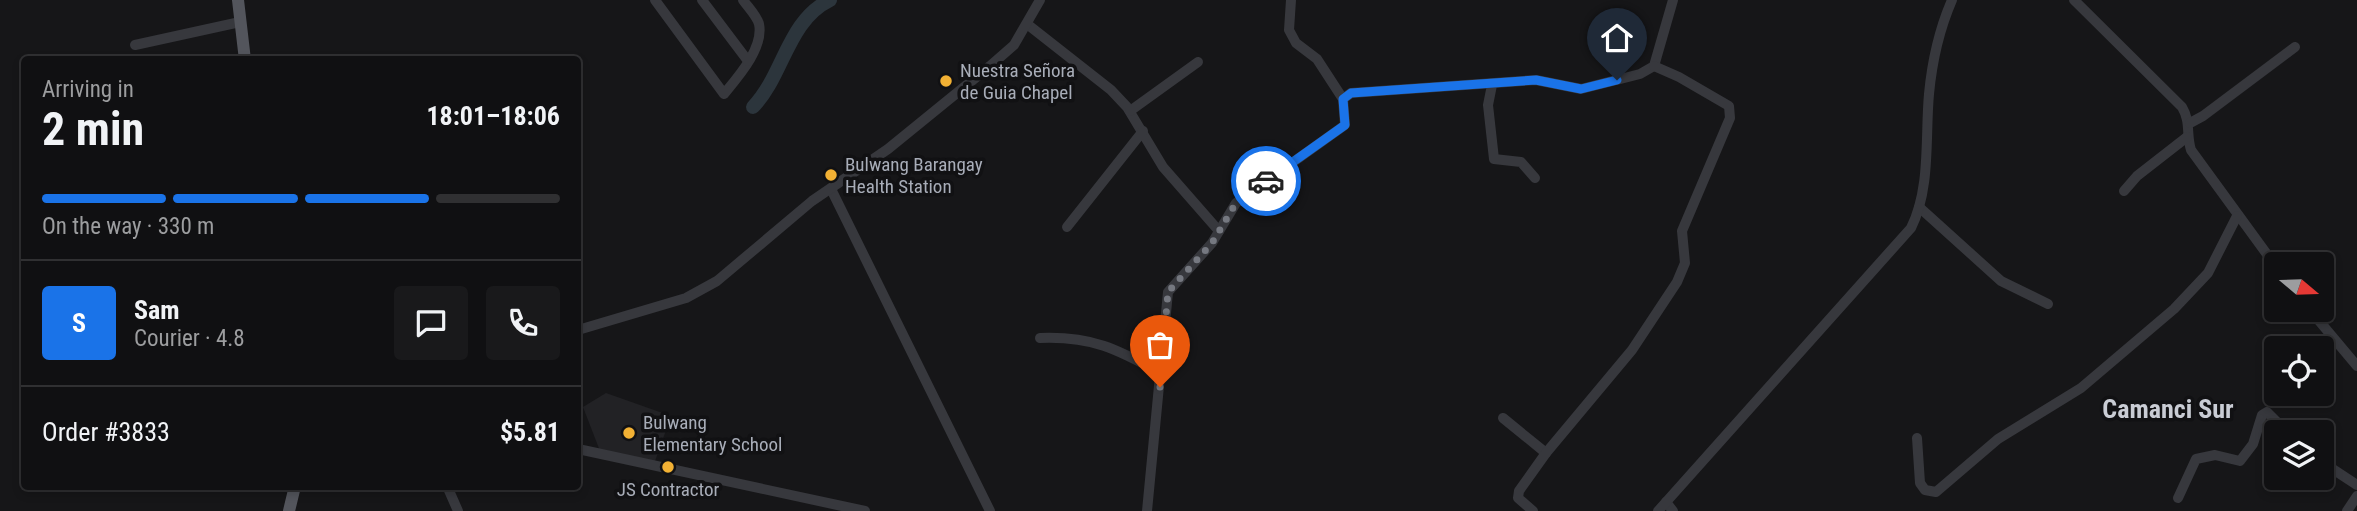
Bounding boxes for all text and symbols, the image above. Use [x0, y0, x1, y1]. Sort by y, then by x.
pin [1587, 8, 1647, 80]
icon: home [1598, 19, 1636, 57]
place label: Nuestra Señora de Guia Chapel [960, 59, 1075, 104]
marker: Nuestra Señora de Guia Chapel [938, 73, 954, 89]
text: Arriving in [42, 76, 134, 103]
text: 18:01–18:06 [426, 101, 560, 131]
text: 2 min [42, 102, 144, 156]
courier [1231, 146, 1301, 216]
place label: Bulwang Barangay Health Station [845, 153, 983, 198]
icon: car [1247, 162, 1285, 200]
marker: Bulwang Barangay Health Station [823, 167, 839, 183]
text: On the way · 330 m [42, 213, 214, 240]
north arrow [2264, 252, 2334, 322]
map controls [2264, 252, 2334, 490]
button: chat [394, 286, 468, 360]
button: phone [486, 286, 560, 360]
text: Sam [134, 295, 180, 325]
text: S [72, 308, 86, 338]
pin [1130, 315, 1190, 387]
text: Courier · 4.8 [134, 325, 245, 352]
icon: bag [1141, 326, 1179, 364]
button: locate [2264, 336, 2334, 406]
district label: Camanci Sur [2102, 394, 2234, 424]
place label: Bulwang Elementary School [643, 411, 782, 456]
text: Order #3833 [42, 417, 170, 447]
text: $5.81 [500, 417, 560, 447]
button: layers [2264, 420, 2334, 490]
marker: Bulwang Elementary School [621, 425, 637, 441]
marker: JS Contractor [660, 459, 676, 475]
place label: JS Contractor [617, 478, 720, 501]

